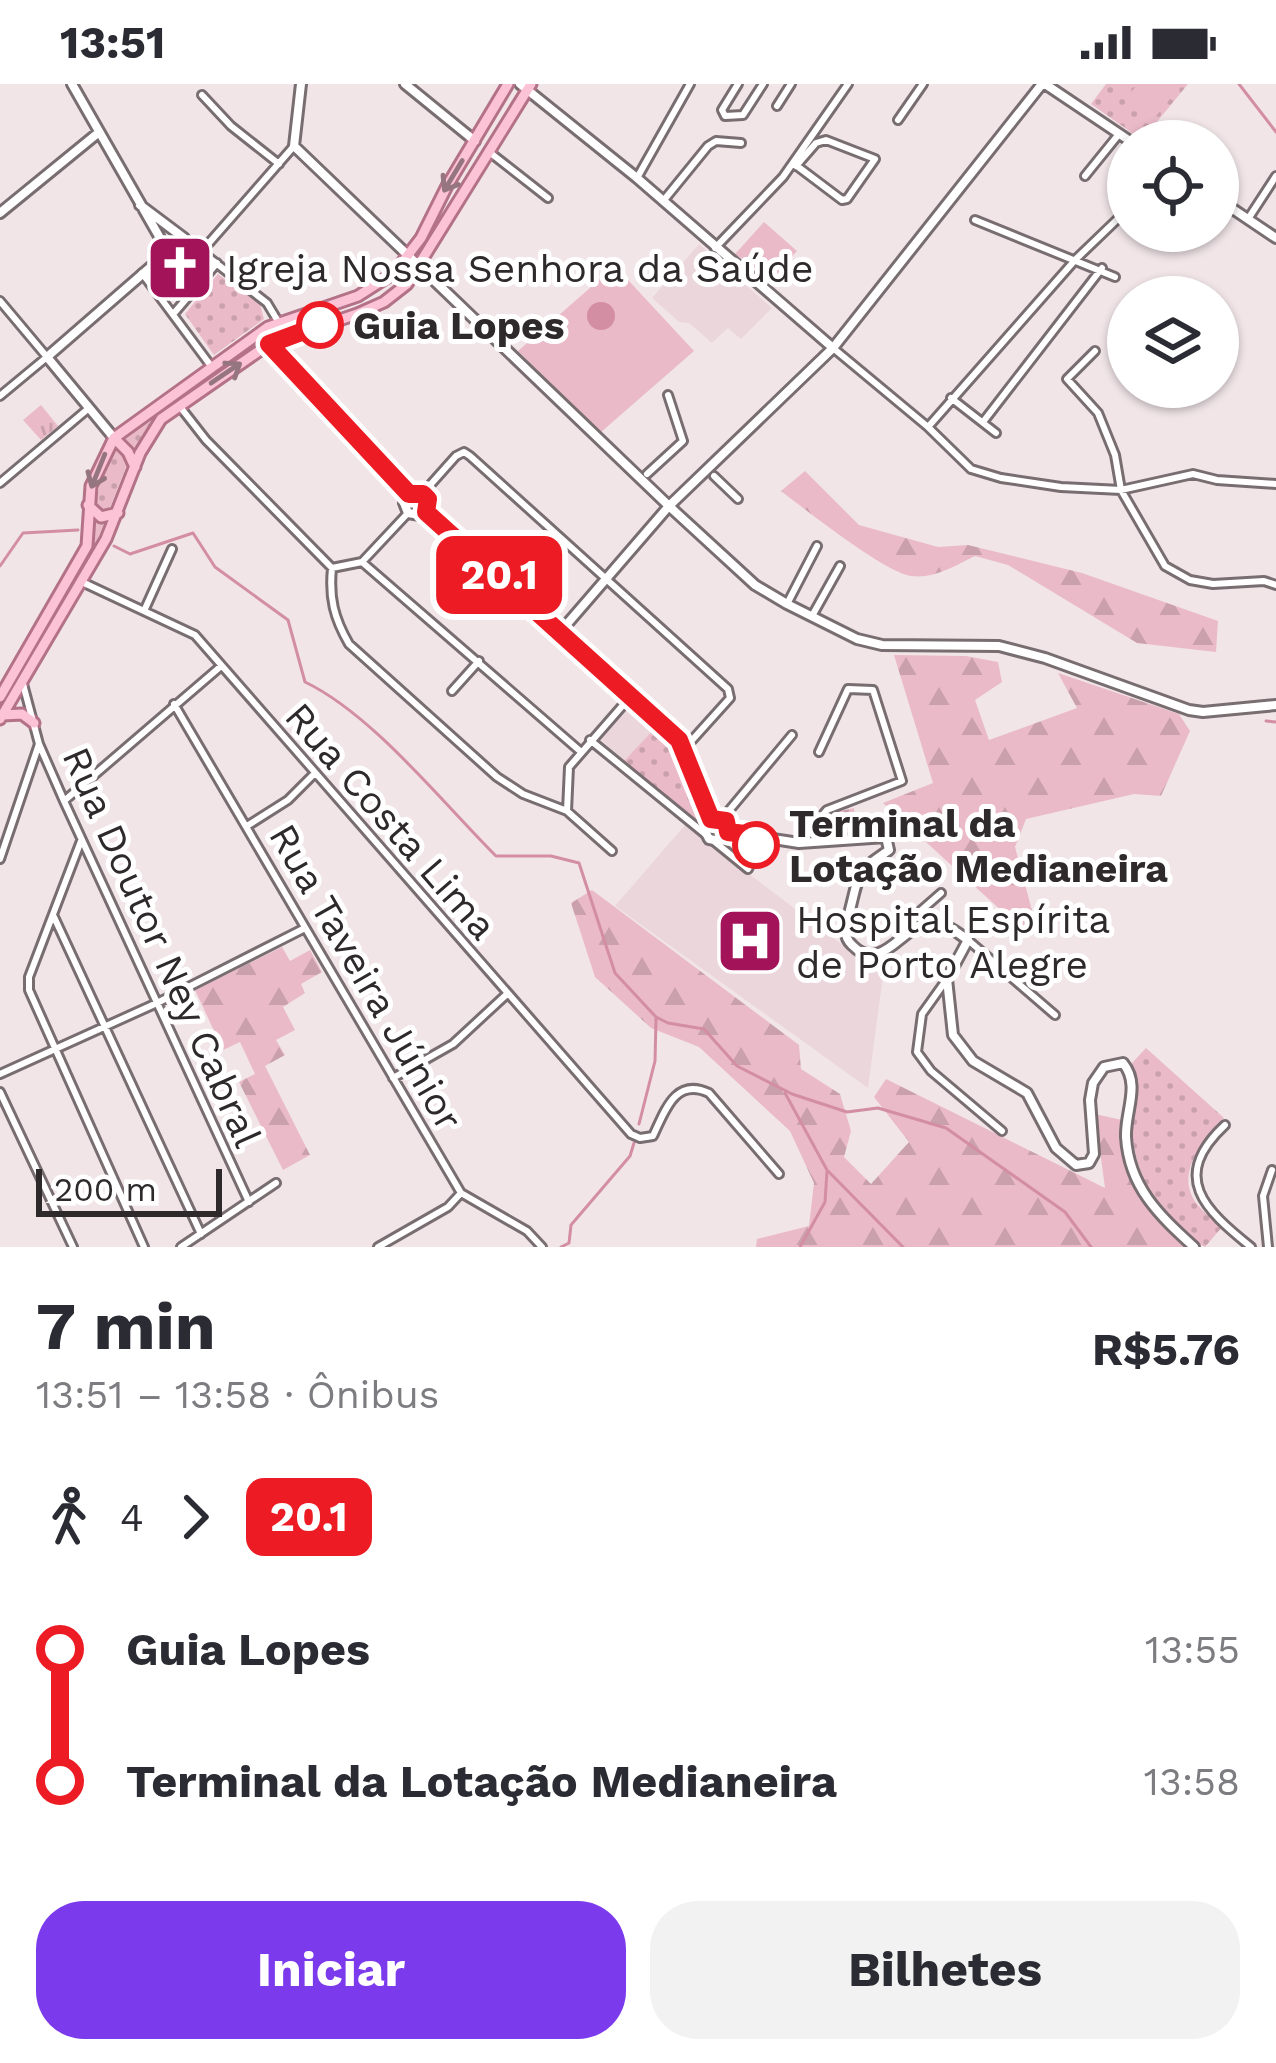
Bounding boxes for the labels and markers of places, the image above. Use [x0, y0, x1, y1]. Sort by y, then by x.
church icon: Igreja Nossa Senhora da Saúde [145, 233, 215, 303]
place label: Igreja Nossa Senhora da Saúde [226, 246, 813, 291]
marker: Guia Lopes [298, 303, 342, 347]
place label: Guia Lopes [353, 303, 565, 348]
place label: Terminal da Lotação Medianeira [789, 801, 1168, 891]
marker: Terminal da Lotação Medianeira [734, 823, 778, 867]
place label: Hospital Espírita de Porto Alegre [796, 897, 1110, 987]
hospital icon: Hospital Espírita de Porto Alegre [715, 906, 785, 976]

